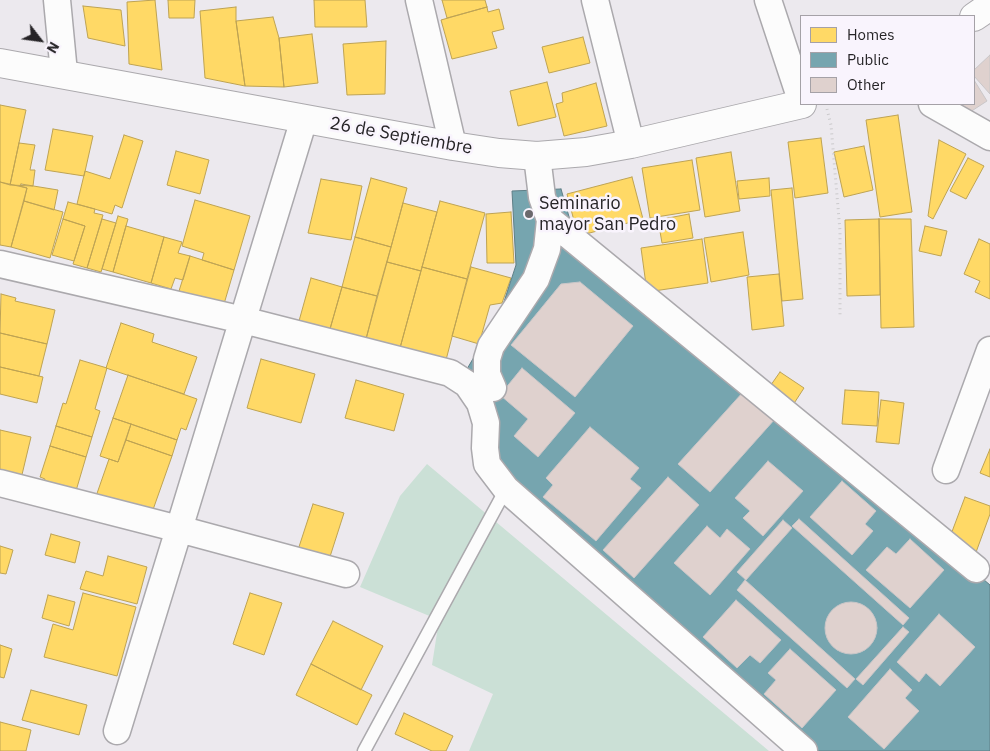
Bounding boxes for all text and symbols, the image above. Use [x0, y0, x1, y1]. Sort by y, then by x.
north arrow [15, 15, 65, 65]
legend [800, 15, 975, 105]
text: Homes [847, 25, 895, 44]
text: N [43, 39, 63, 56]
text: Public [847, 50, 889, 69]
text: Other [847, 75, 885, 94]
street label: 26 de Septiembre [328, 113, 474, 159]
place label: Seminario mayor San Pedro [539, 193, 676, 235]
marker: Seminario mayor San Pedro [523, 208, 535, 220]

